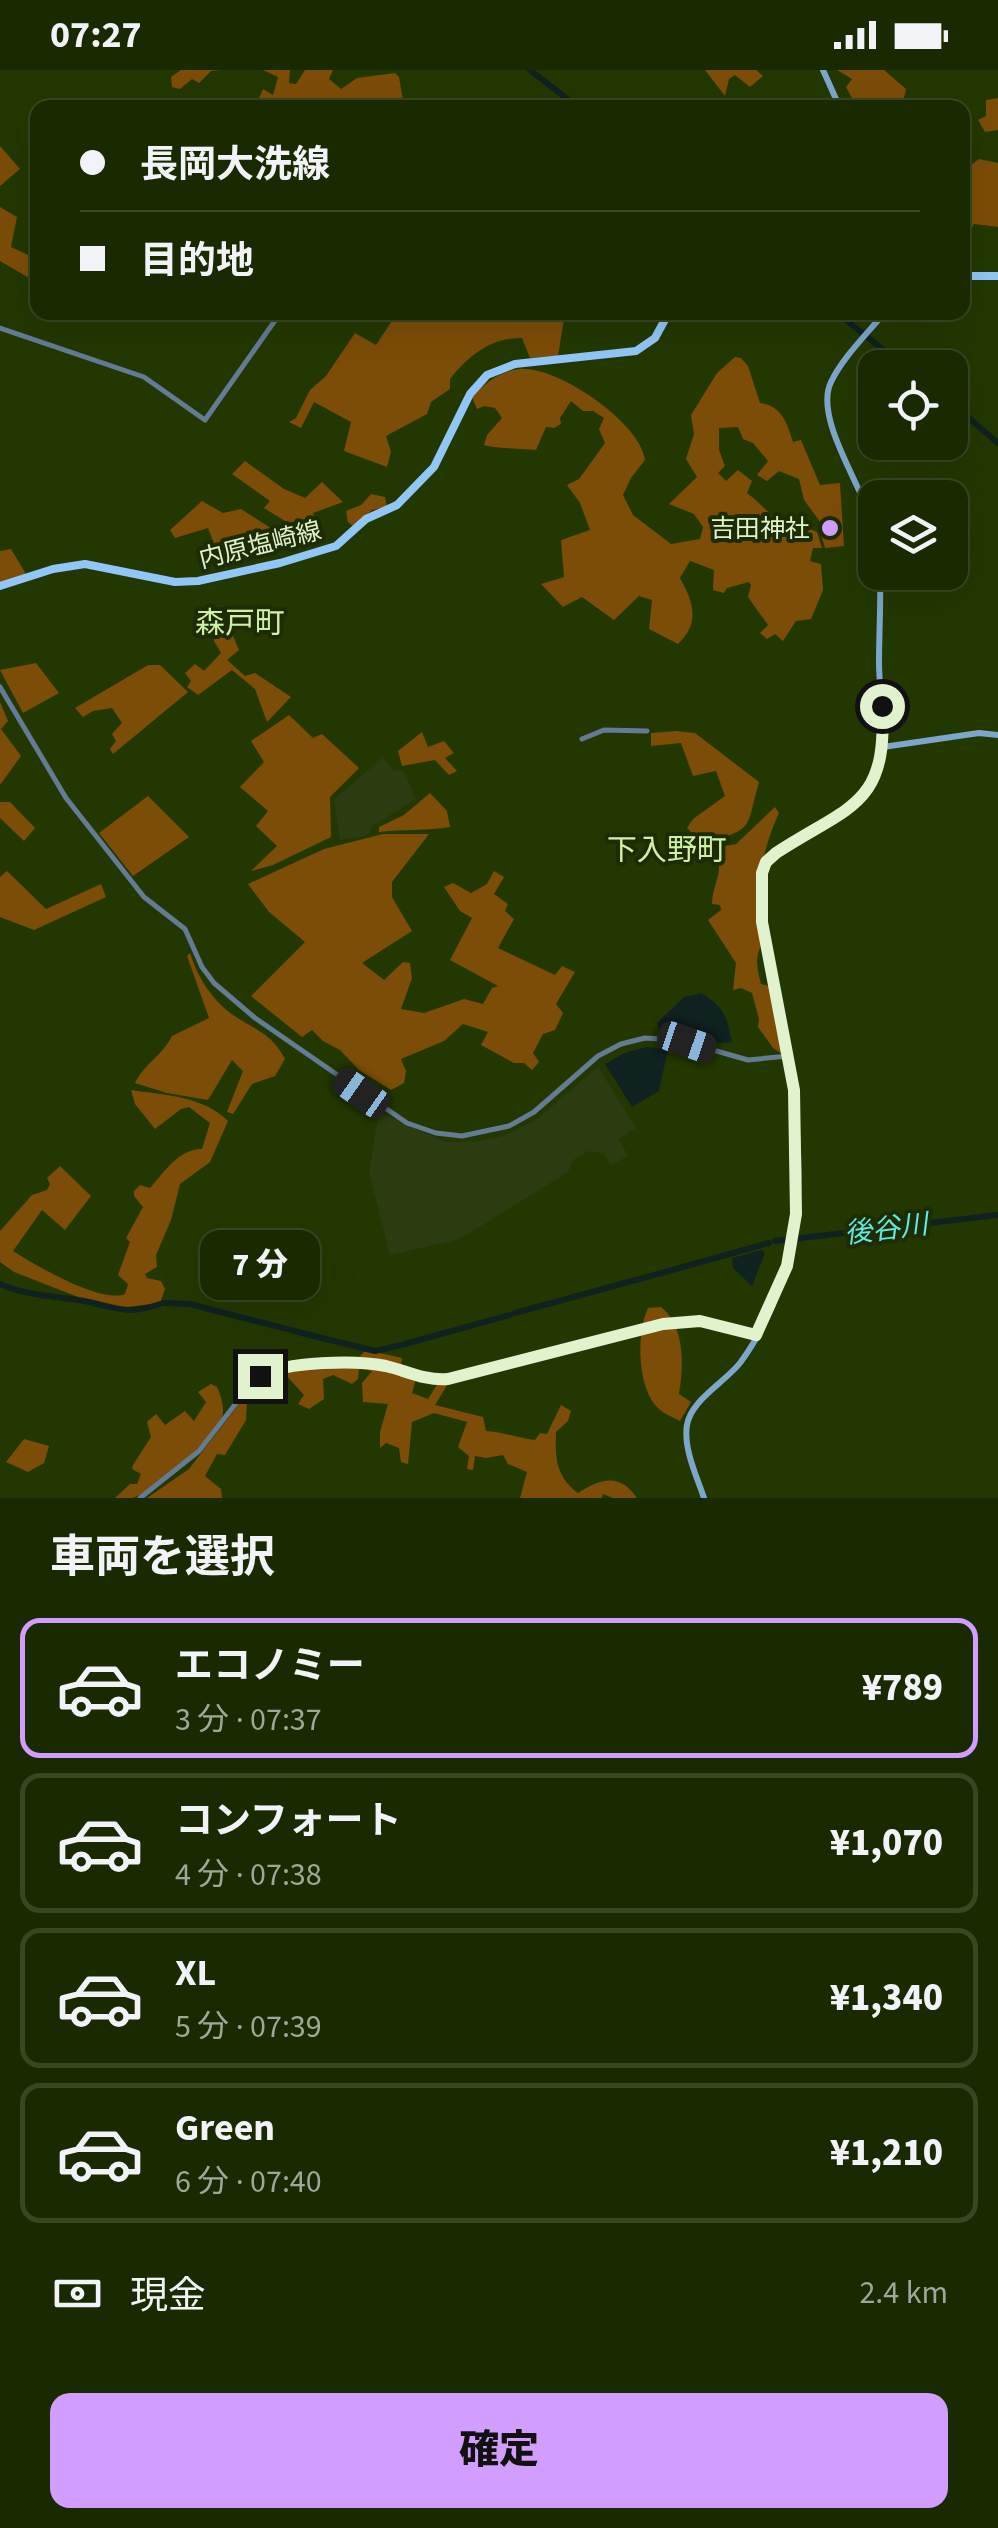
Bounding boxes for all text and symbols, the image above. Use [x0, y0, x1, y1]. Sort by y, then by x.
text: 07:27 [50, 8, 142, 62]
text: 長岡大洗線 [140, 138, 330, 192]
text: 目的地 [140, 234, 254, 288]
map controls [858, 350, 968, 590]
button: locate [858, 350, 968, 460]
button: layers [858, 480, 968, 590]
place label: 吉田神社 [710, 511, 810, 547]
street label: 内原塩崎線 [195, 512, 325, 578]
marker: 吉田神社 [819, 517, 841, 539]
district label: 森戸町 [195, 602, 285, 645]
route start [860, 684, 905, 729]
district label: 下入野町 [607, 829, 727, 872]
car [654, 1018, 720, 1066]
car [328, 1064, 394, 1122]
water label: 後谷川 [842, 1204, 933, 1254]
callout: 7 分 [200, 1231, 320, 1301]
text: 7 分 [232, 1242, 288, 1288]
route end [238, 1354, 283, 1399]
text: 車両を選択 [50, 1526, 275, 1590]
text: エコノミー [175, 1639, 365, 1693]
icon: car [55, 1643, 145, 1733]
text: ¥789 [862, 1661, 943, 1715]
text: 3 分 · 07:37 [175, 1697, 322, 1743]
text: コンフォート [175, 1794, 402, 1848]
icon: car [55, 1798, 145, 1888]
text: ¥1,070 [830, 1816, 943, 1870]
text: 4 分 · 07:38 [175, 1852, 322, 1898]
text: XL [175, 1946, 216, 2000]
icon: car [55, 1953, 145, 2043]
text: ¥1,340 [830, 1971, 943, 2025]
text: 5 分 · 07:39 [175, 2004, 322, 2050]
text: Green [175, 2101, 275, 2155]
icon: car [55, 2108, 145, 2198]
text: ¥1,210 [830, 2126, 943, 2180]
text: 6 分 · 07:40 [175, 2159, 322, 2205]
icon: cash [50, 2266, 105, 2321]
text: 現金 [130, 2269, 206, 2323]
text: 2.4 km [859, 2270, 948, 2316]
button: 確定 [50, 2393, 948, 2508]

